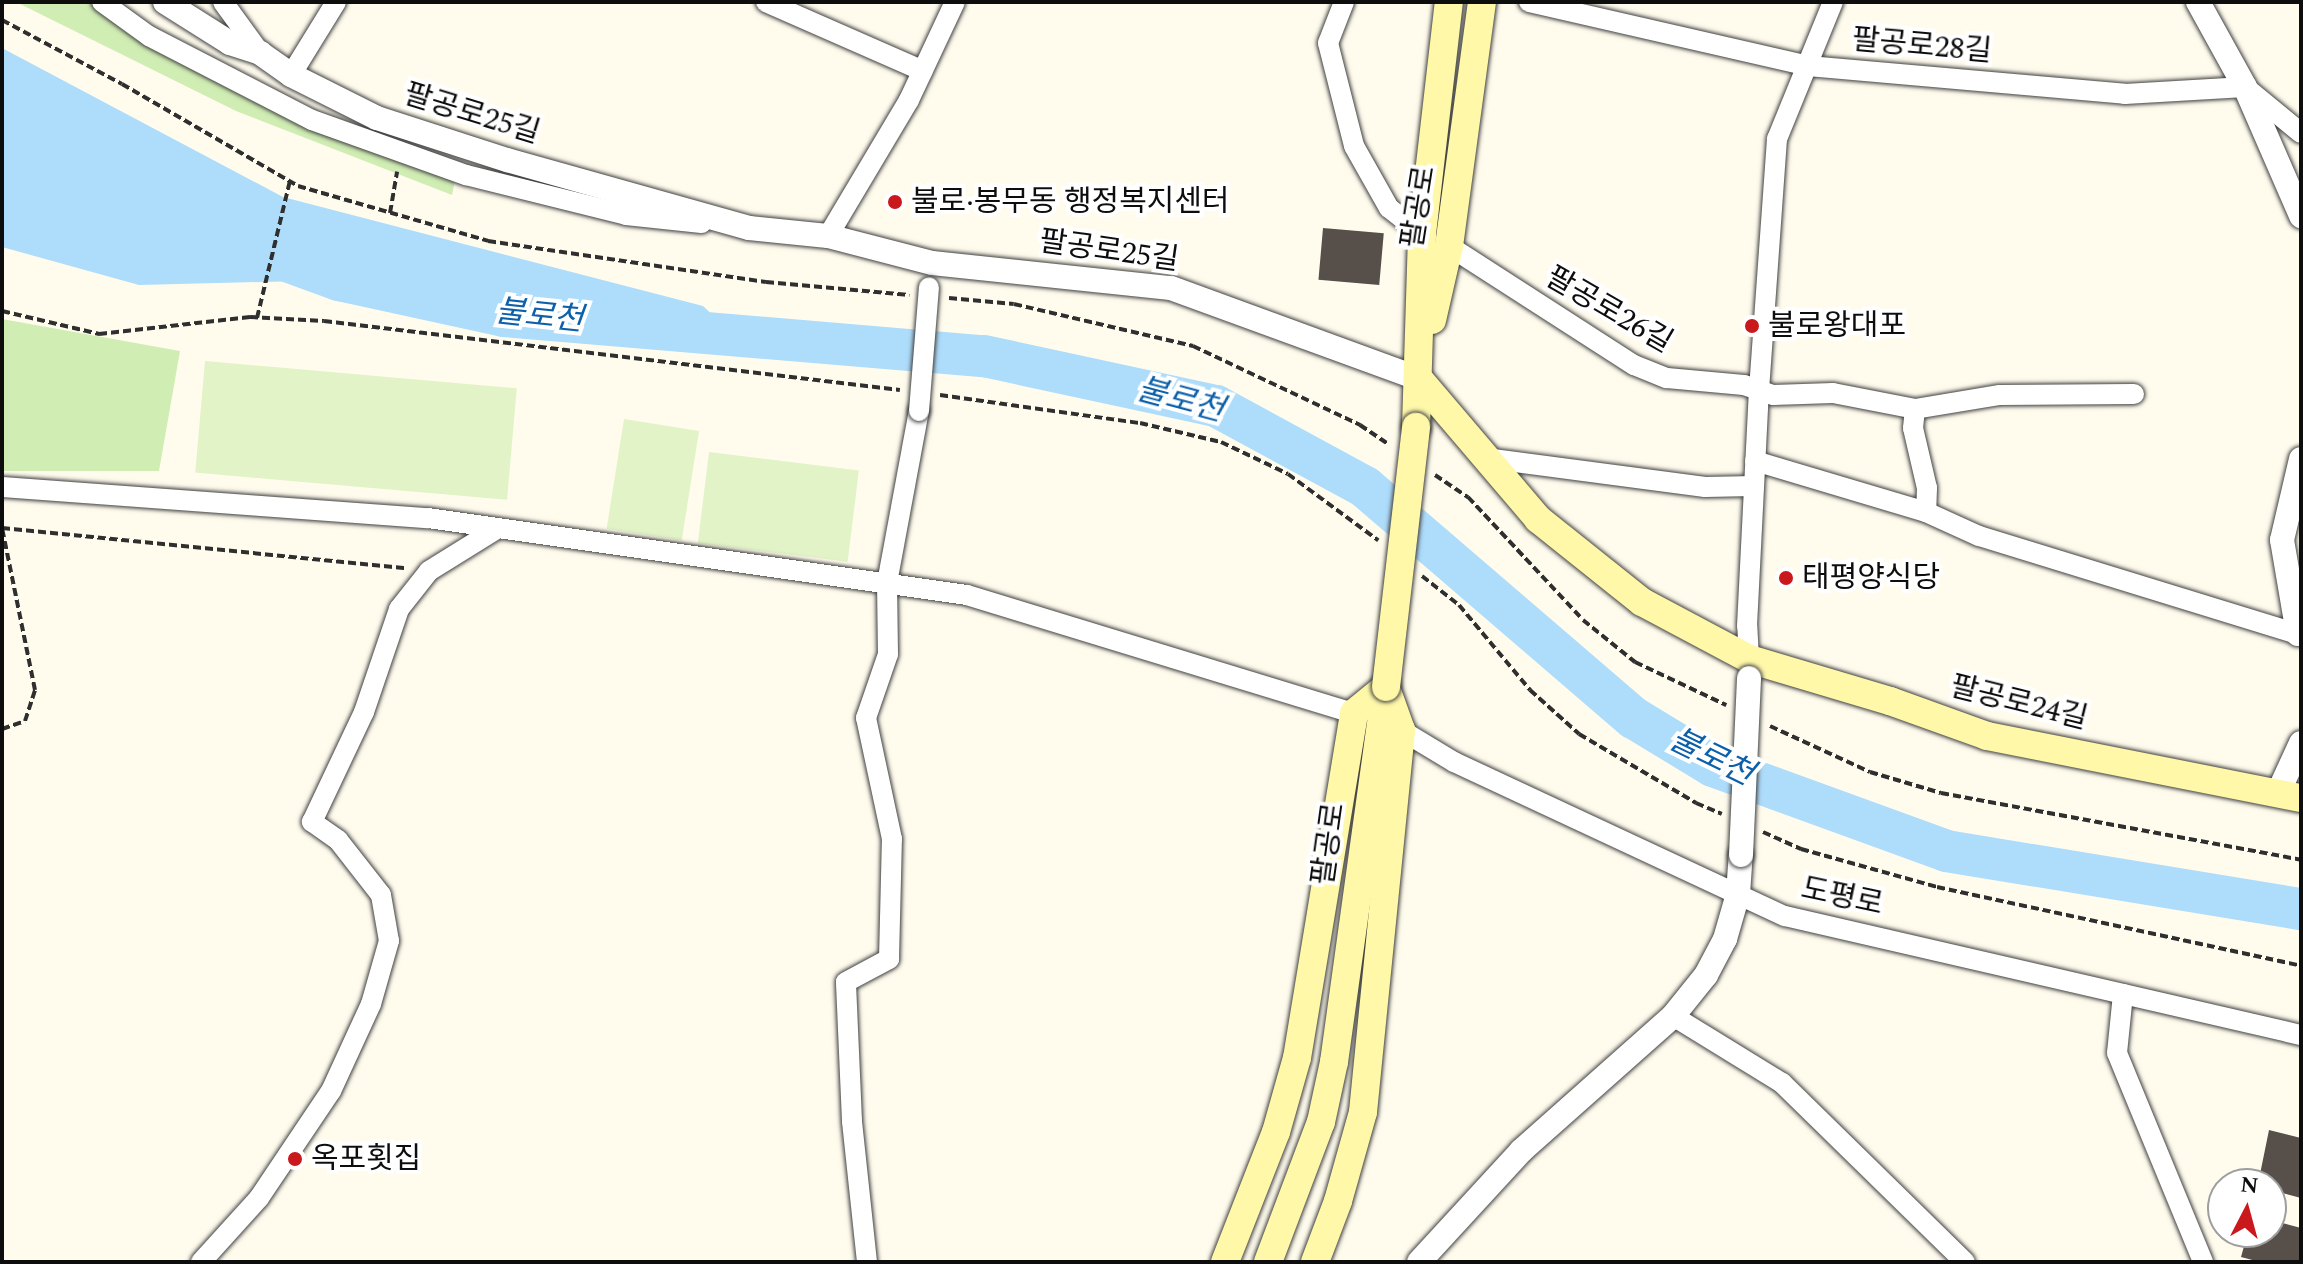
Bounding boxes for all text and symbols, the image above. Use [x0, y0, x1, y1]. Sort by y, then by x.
street label: 팔공로28길 [1850, 22, 1994, 70]
street label: 팔공로25길 [400, 76, 544, 152]
street label: 팔공로 [1395, 163, 1443, 251]
place label: 불로·봉무동 행정복지센터 [911, 184, 1230, 220]
marker: 불로·봉무동 행정복지센터 [886, 193, 904, 211]
street label: 팔공로25길 [1037, 223, 1181, 279]
street label: 팔공로26길 [1539, 259, 1679, 361]
water label: 불로천 [493, 293, 585, 341]
place label: 불로왕대포 [1768, 308, 1906, 344]
marker: 불로왕대포 [1743, 317, 1761, 335]
water label: 불로천 [1132, 371, 1228, 431]
place label: 태평양식당 [1802, 560, 1940, 596]
marker: 태평양식당 [1777, 569, 1795, 587]
street label: 팔공로24길 [1947, 669, 2091, 737]
water label: 불로천 [1663, 721, 1759, 795]
street label: 팔공로 [1305, 800, 1353, 888]
street label: 도평로 [1798, 871, 1886, 923]
place label: 옥포횟집 [311, 1141, 421, 1177]
marker: 옥포횟집 [286, 1150, 304, 1168]
north arrow [2207, 1168, 2287, 1248]
text: N [2239, 1168, 2260, 1203]

